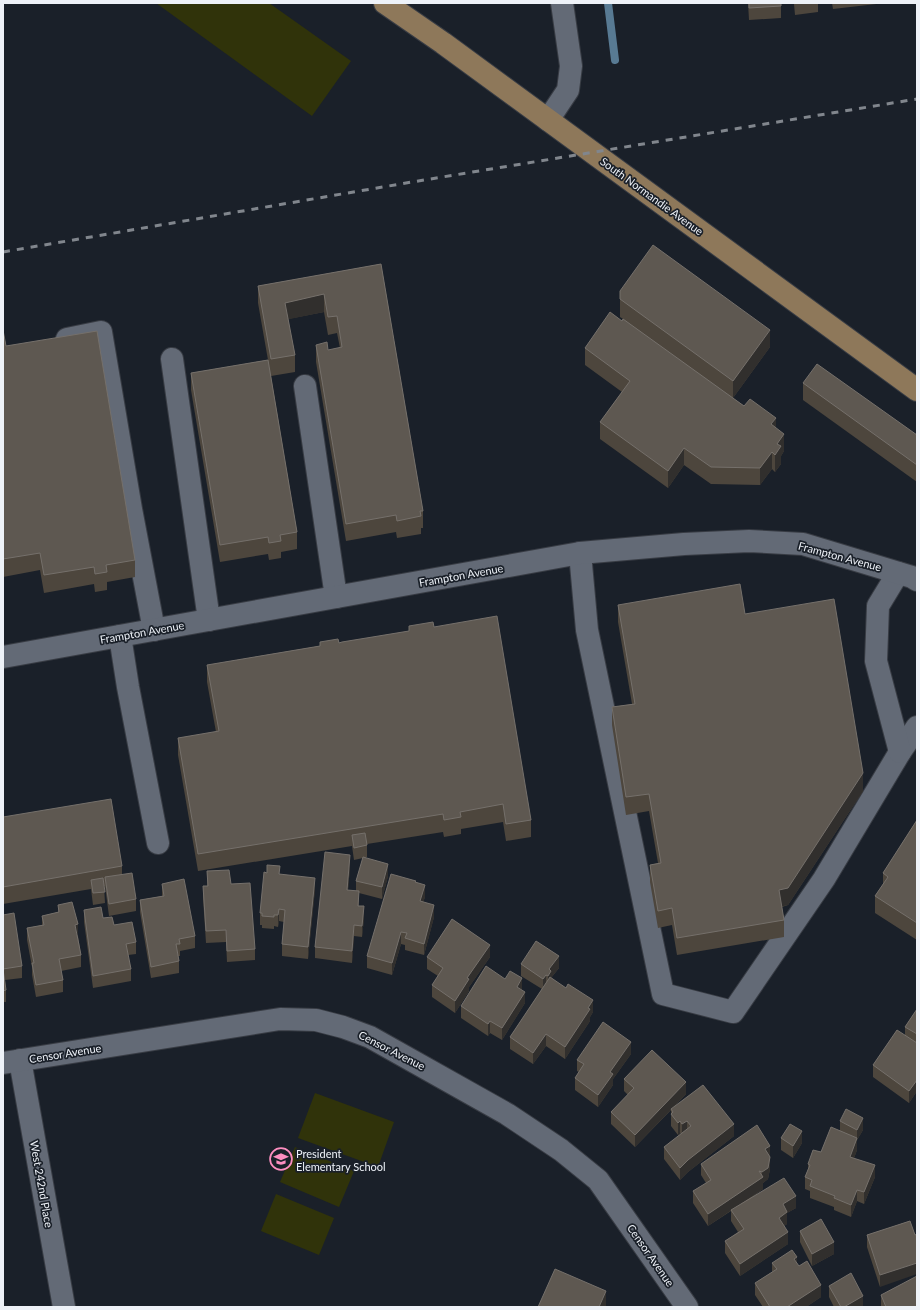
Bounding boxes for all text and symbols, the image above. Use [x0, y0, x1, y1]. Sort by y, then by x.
street label: South Normandie Avenue [598, 154, 706, 238]
street label: Frampton Avenue [797, 539, 883, 573]
street label: Frampton Avenue [418, 561, 504, 589]
street label: Frampton Avenue [99, 618, 185, 646]
street label: Censor Avenue [357, 1028, 428, 1072]
street label: Censor Avenue [28, 1041, 102, 1065]
street label: West 242nd Place [28, 1140, 56, 1229]
school or university icon: President Elementary School [268, 1146, 294, 1172]
place label: President Elementary School [296, 1147, 386, 1173]
street label: Censor Avenue [625, 1221, 677, 1289]

